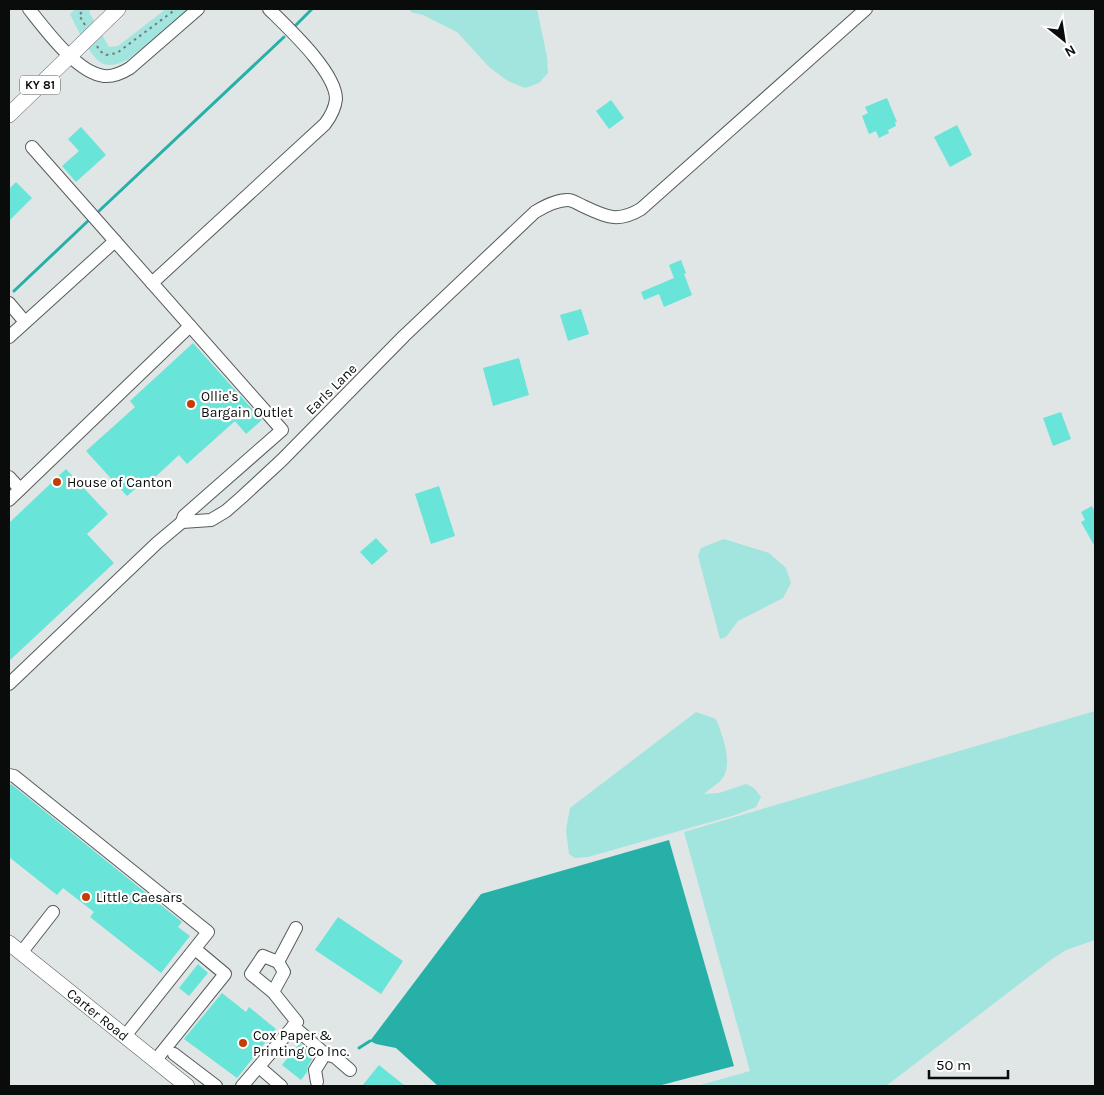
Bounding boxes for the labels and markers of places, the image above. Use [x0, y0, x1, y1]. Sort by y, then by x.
place label: Ollie's Bargain Outlet [201, 388, 293, 421]
marker: Ollie's Bargain Outlet [185, 398, 197, 410]
place label: House of Canton [67, 474, 172, 491]
marker: House of Canton [51, 476, 63, 488]
place label: Little Caesars [96, 889, 183, 906]
marker: Little Caesars [80, 891, 92, 903]
place label: Cox Paper & Printing Co Inc. [253, 1027, 350, 1060]
marker: Cox Paper & Printing Co Inc. [237, 1037, 249, 1049]

